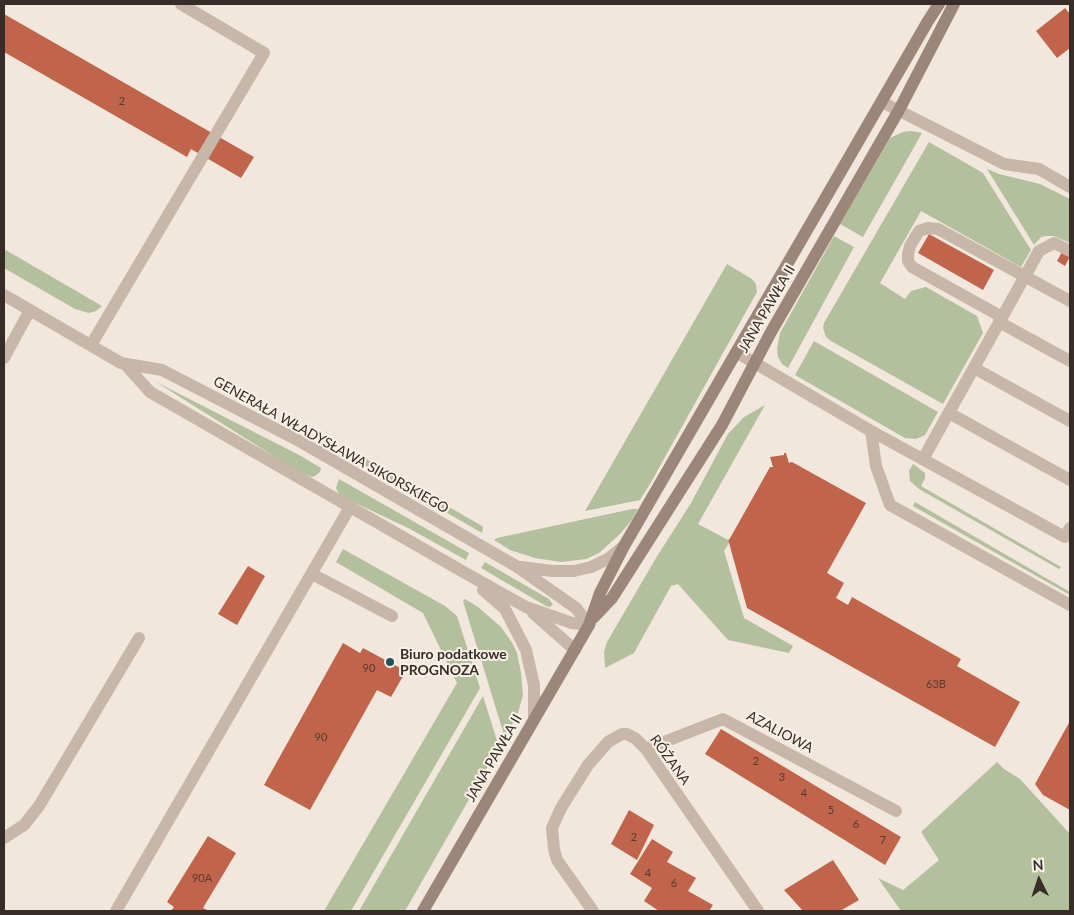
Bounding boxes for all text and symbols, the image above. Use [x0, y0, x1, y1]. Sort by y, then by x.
house number: 2 [119, 94, 125, 108]
street label: JANA PAWŁA II [735, 262, 799, 356]
street label: GENERAŁA WŁADYSŁAWA SIKORSKIEGO [210, 373, 452, 517]
place label: Biuro podatkowe PROGNOZA [400, 646, 507, 679]
marker: Biuro podatkowe PROGNOZA [384, 656, 396, 668]
house number: 90 [363, 661, 375, 675]
house number: 63B [926, 677, 946, 691]
street label: AZALIOWA [744, 707, 816, 757]
street label: JANA PAWŁA II [462, 711, 526, 805]
house number: 90 [315, 730, 327, 744]
street label: RÓŻANA [646, 732, 694, 788]
house number: 2 [753, 754, 759, 768]
house number: 3 [779, 770, 785, 784]
house number: 4 [801, 786, 807, 800]
house number: 5 [828, 803, 834, 817]
house number: 6 [853, 817, 859, 831]
house number: 2 [631, 830, 637, 844]
house number: 7 [880, 833, 886, 847]
north arrow [1014, 855, 1064, 905]
text: N [1032, 856, 1044, 873]
house number: 4 [645, 866, 651, 880]
house number: 90A [192, 871, 212, 885]
house number: 6 [671, 876, 677, 890]

